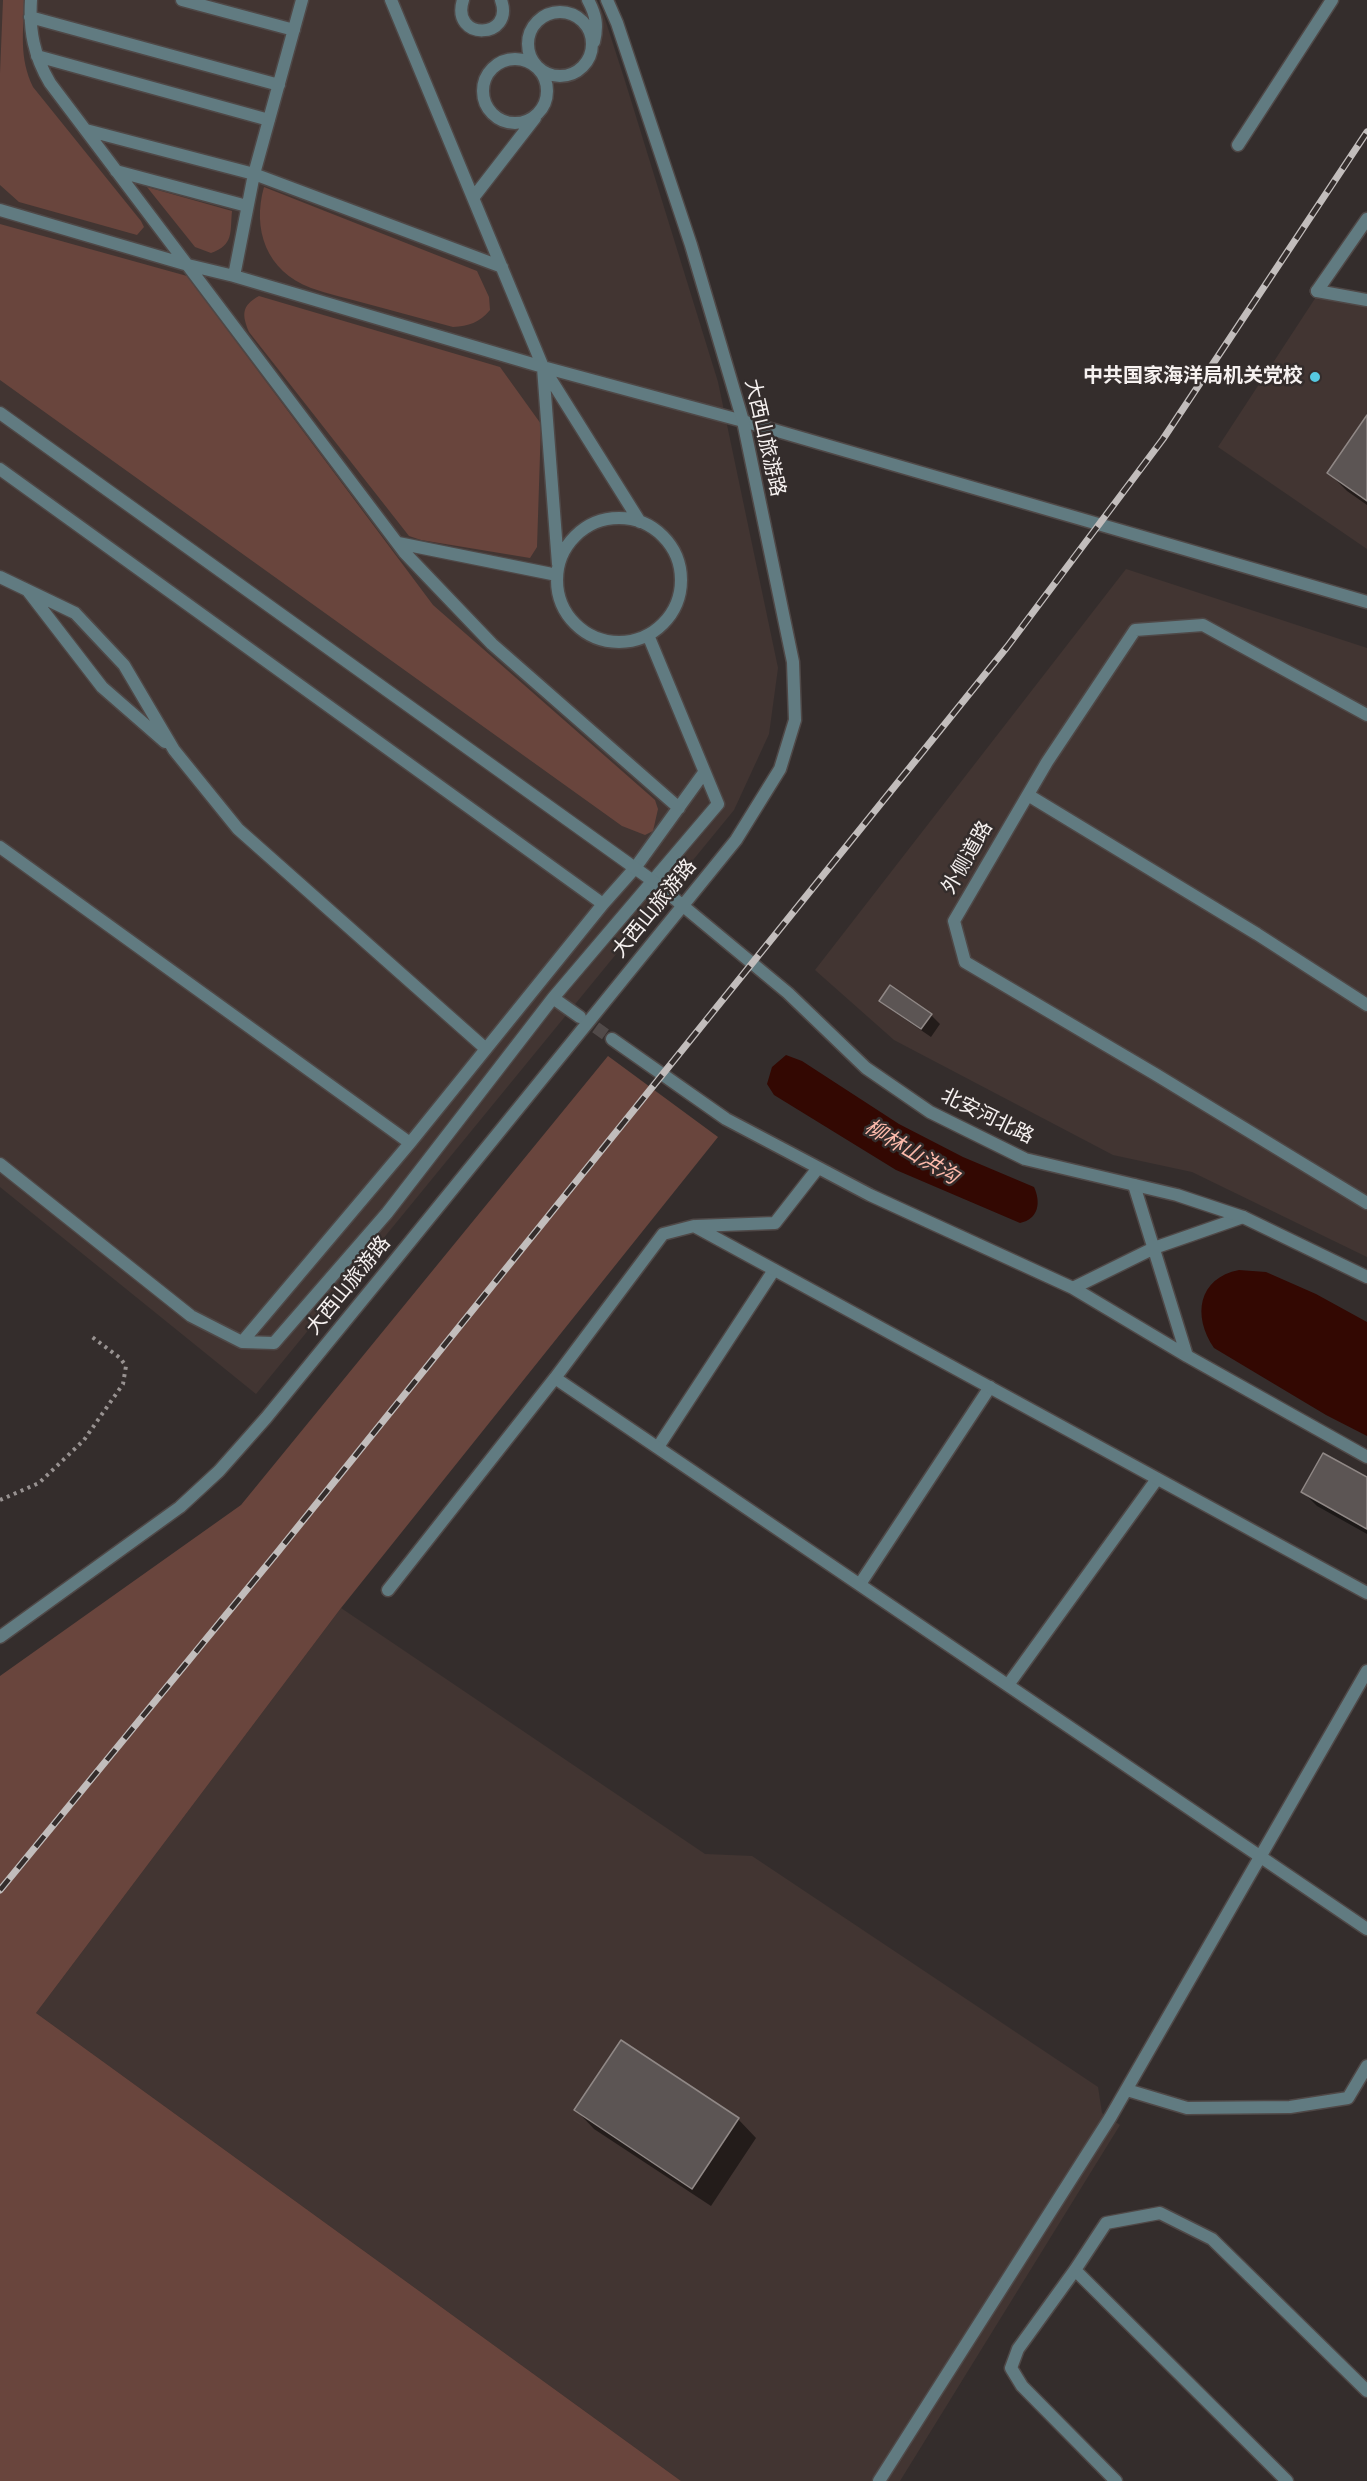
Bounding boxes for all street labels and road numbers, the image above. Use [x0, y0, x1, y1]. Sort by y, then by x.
street label: 大西山旅游路 [739, 377, 789, 499]
street label: 外侧道路 [938, 817, 998, 899]
street label: 大西山旅游路 [608, 855, 702, 963]
street label: 北安河北路 [937, 1084, 1037, 1150]
street label: 大西山旅游路 [302, 1232, 396, 1340]

